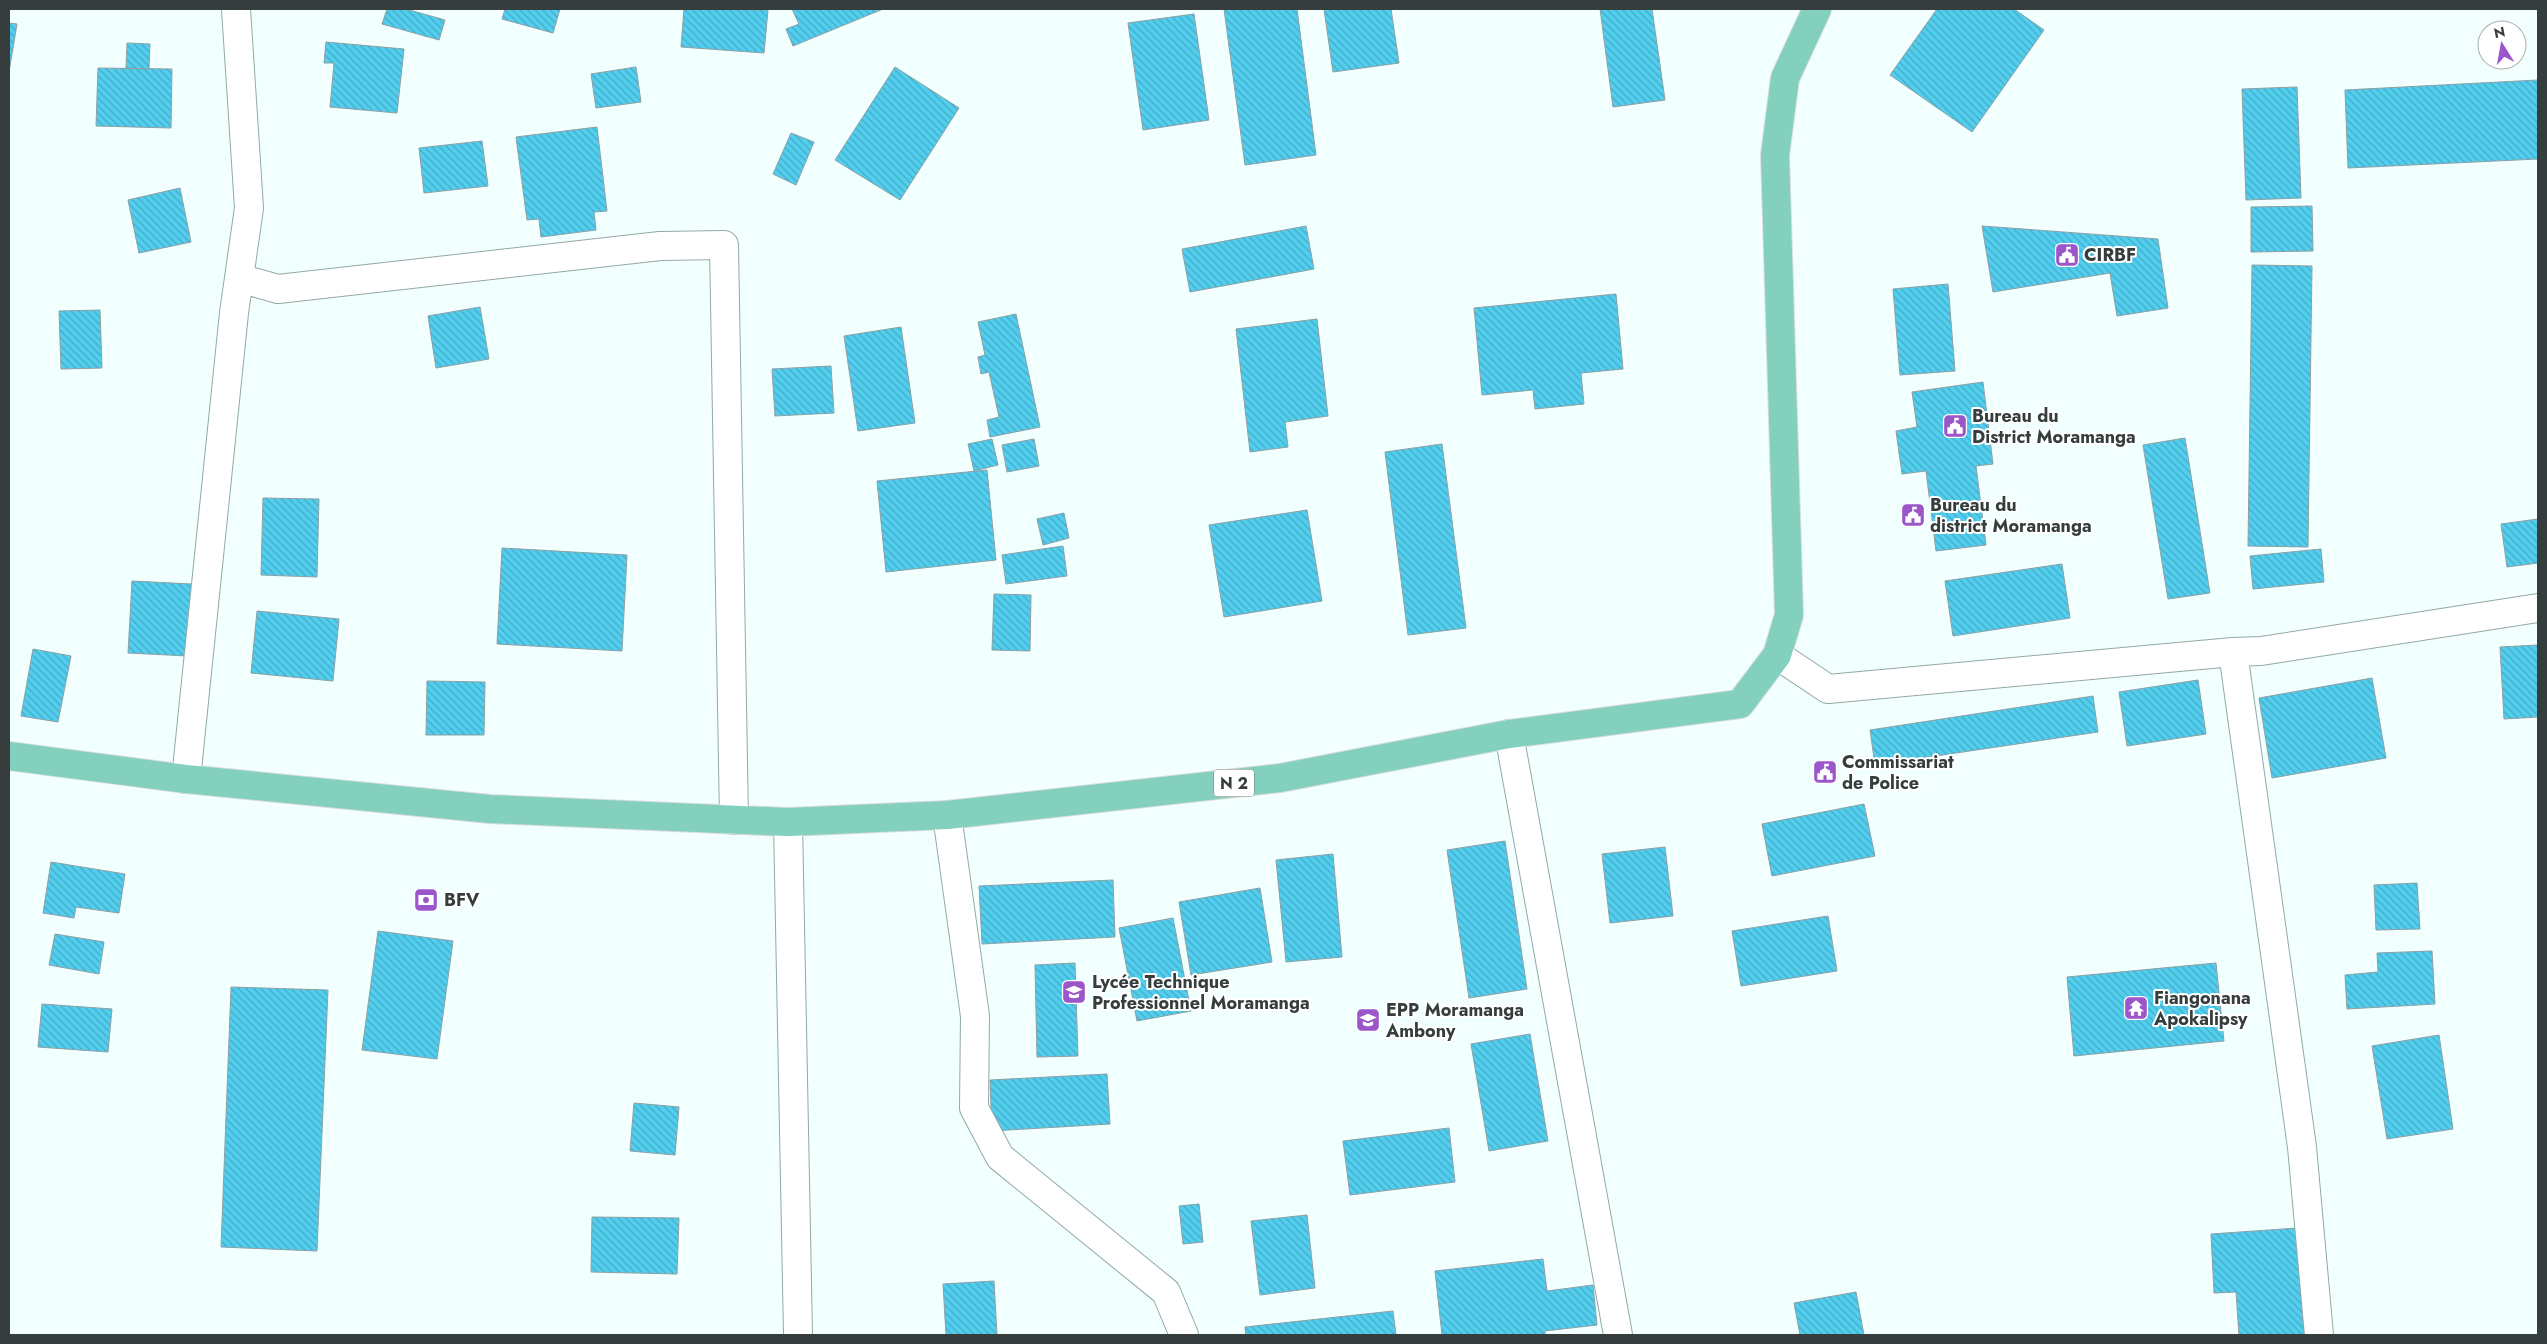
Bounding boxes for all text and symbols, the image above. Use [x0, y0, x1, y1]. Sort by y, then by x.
north arrow [2477, 20, 2527, 70]
text: N [2492, 21, 2507, 43]
public building icon: CIRBF [2054, 242, 2080, 268]
place label: CIRBF [2084, 242, 2136, 268]
place label: Bureau du District Moramanga [1972, 403, 2136, 450]
public building icon: Bureau du District Moramanga [1942, 413, 1968, 439]
place label: Bureau du district Moramanga [1930, 492, 2092, 539]
public building icon: Bureau du district Moramanga [1900, 502, 1926, 528]
place label: Commissariat de Police [1842, 749, 1954, 796]
public building icon: Commissariat de Police [1812, 759, 1838, 785]
road number: N 2 [1214, 770, 1254, 796]
bank icon: BFV [413, 887, 439, 913]
place label: BFV [444, 887, 480, 913]
place label: Lycée Technique Professionnel Moramanga [1092, 969, 1310, 1016]
school or university icon: Lycée Technique Professionnel Moramanga [1061, 979, 1087, 1005]
place label: Fiangonana Apokalipsy [2153, 985, 2251, 1032]
temple icon: Fiangonana Apokalipsy [2123, 995, 2149, 1021]
place label: EPP Moramanga Ambony [1385, 997, 1524, 1044]
school or university icon: EPP Moramanga Ambony [1355, 1007, 1381, 1033]

